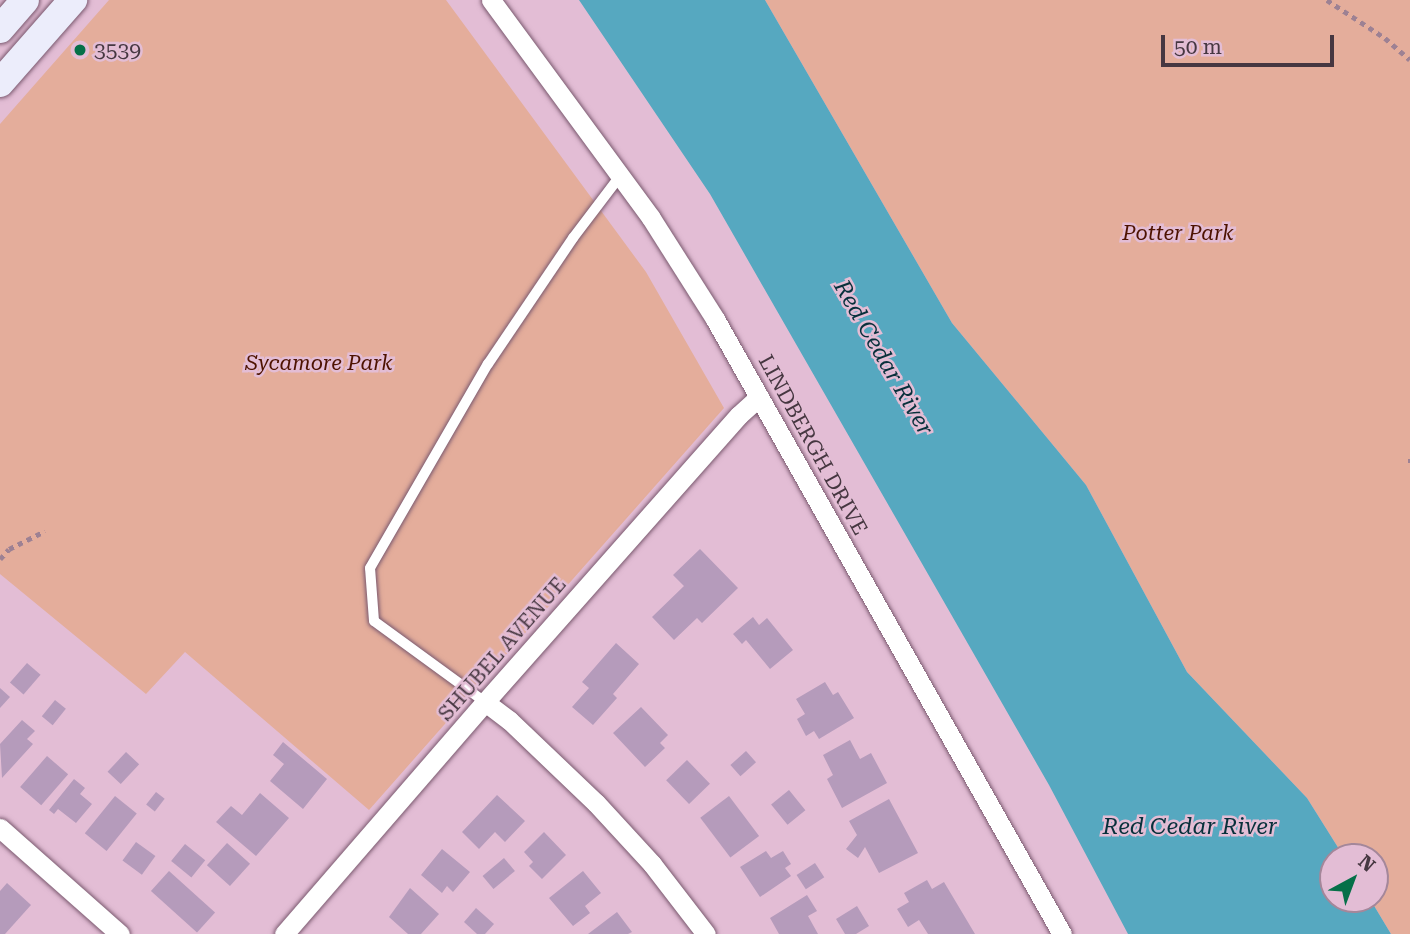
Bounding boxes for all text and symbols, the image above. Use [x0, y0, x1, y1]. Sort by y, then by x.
scale bar [1165, 21, 1338, 65]
text: 50 m [1174, 35, 1222, 59]
place label: 3539 [94, 37, 141, 63]
marker: 3539 [72, 42, 88, 58]
park label: Potter Park [1122, 220, 1234, 246]
water label: Red Cedar River [827, 275, 939, 441]
park label: Sycamore Park [245, 350, 393, 376]
street label: LINDBERGH DRIVE [753, 351, 873, 539]
street label: SHUBEL AVENUE [433, 572, 571, 726]
water label: Red Cedar River [1103, 813, 1277, 841]
north arrow [1319, 843, 1389, 913]
text: N [1354, 850, 1380, 877]

